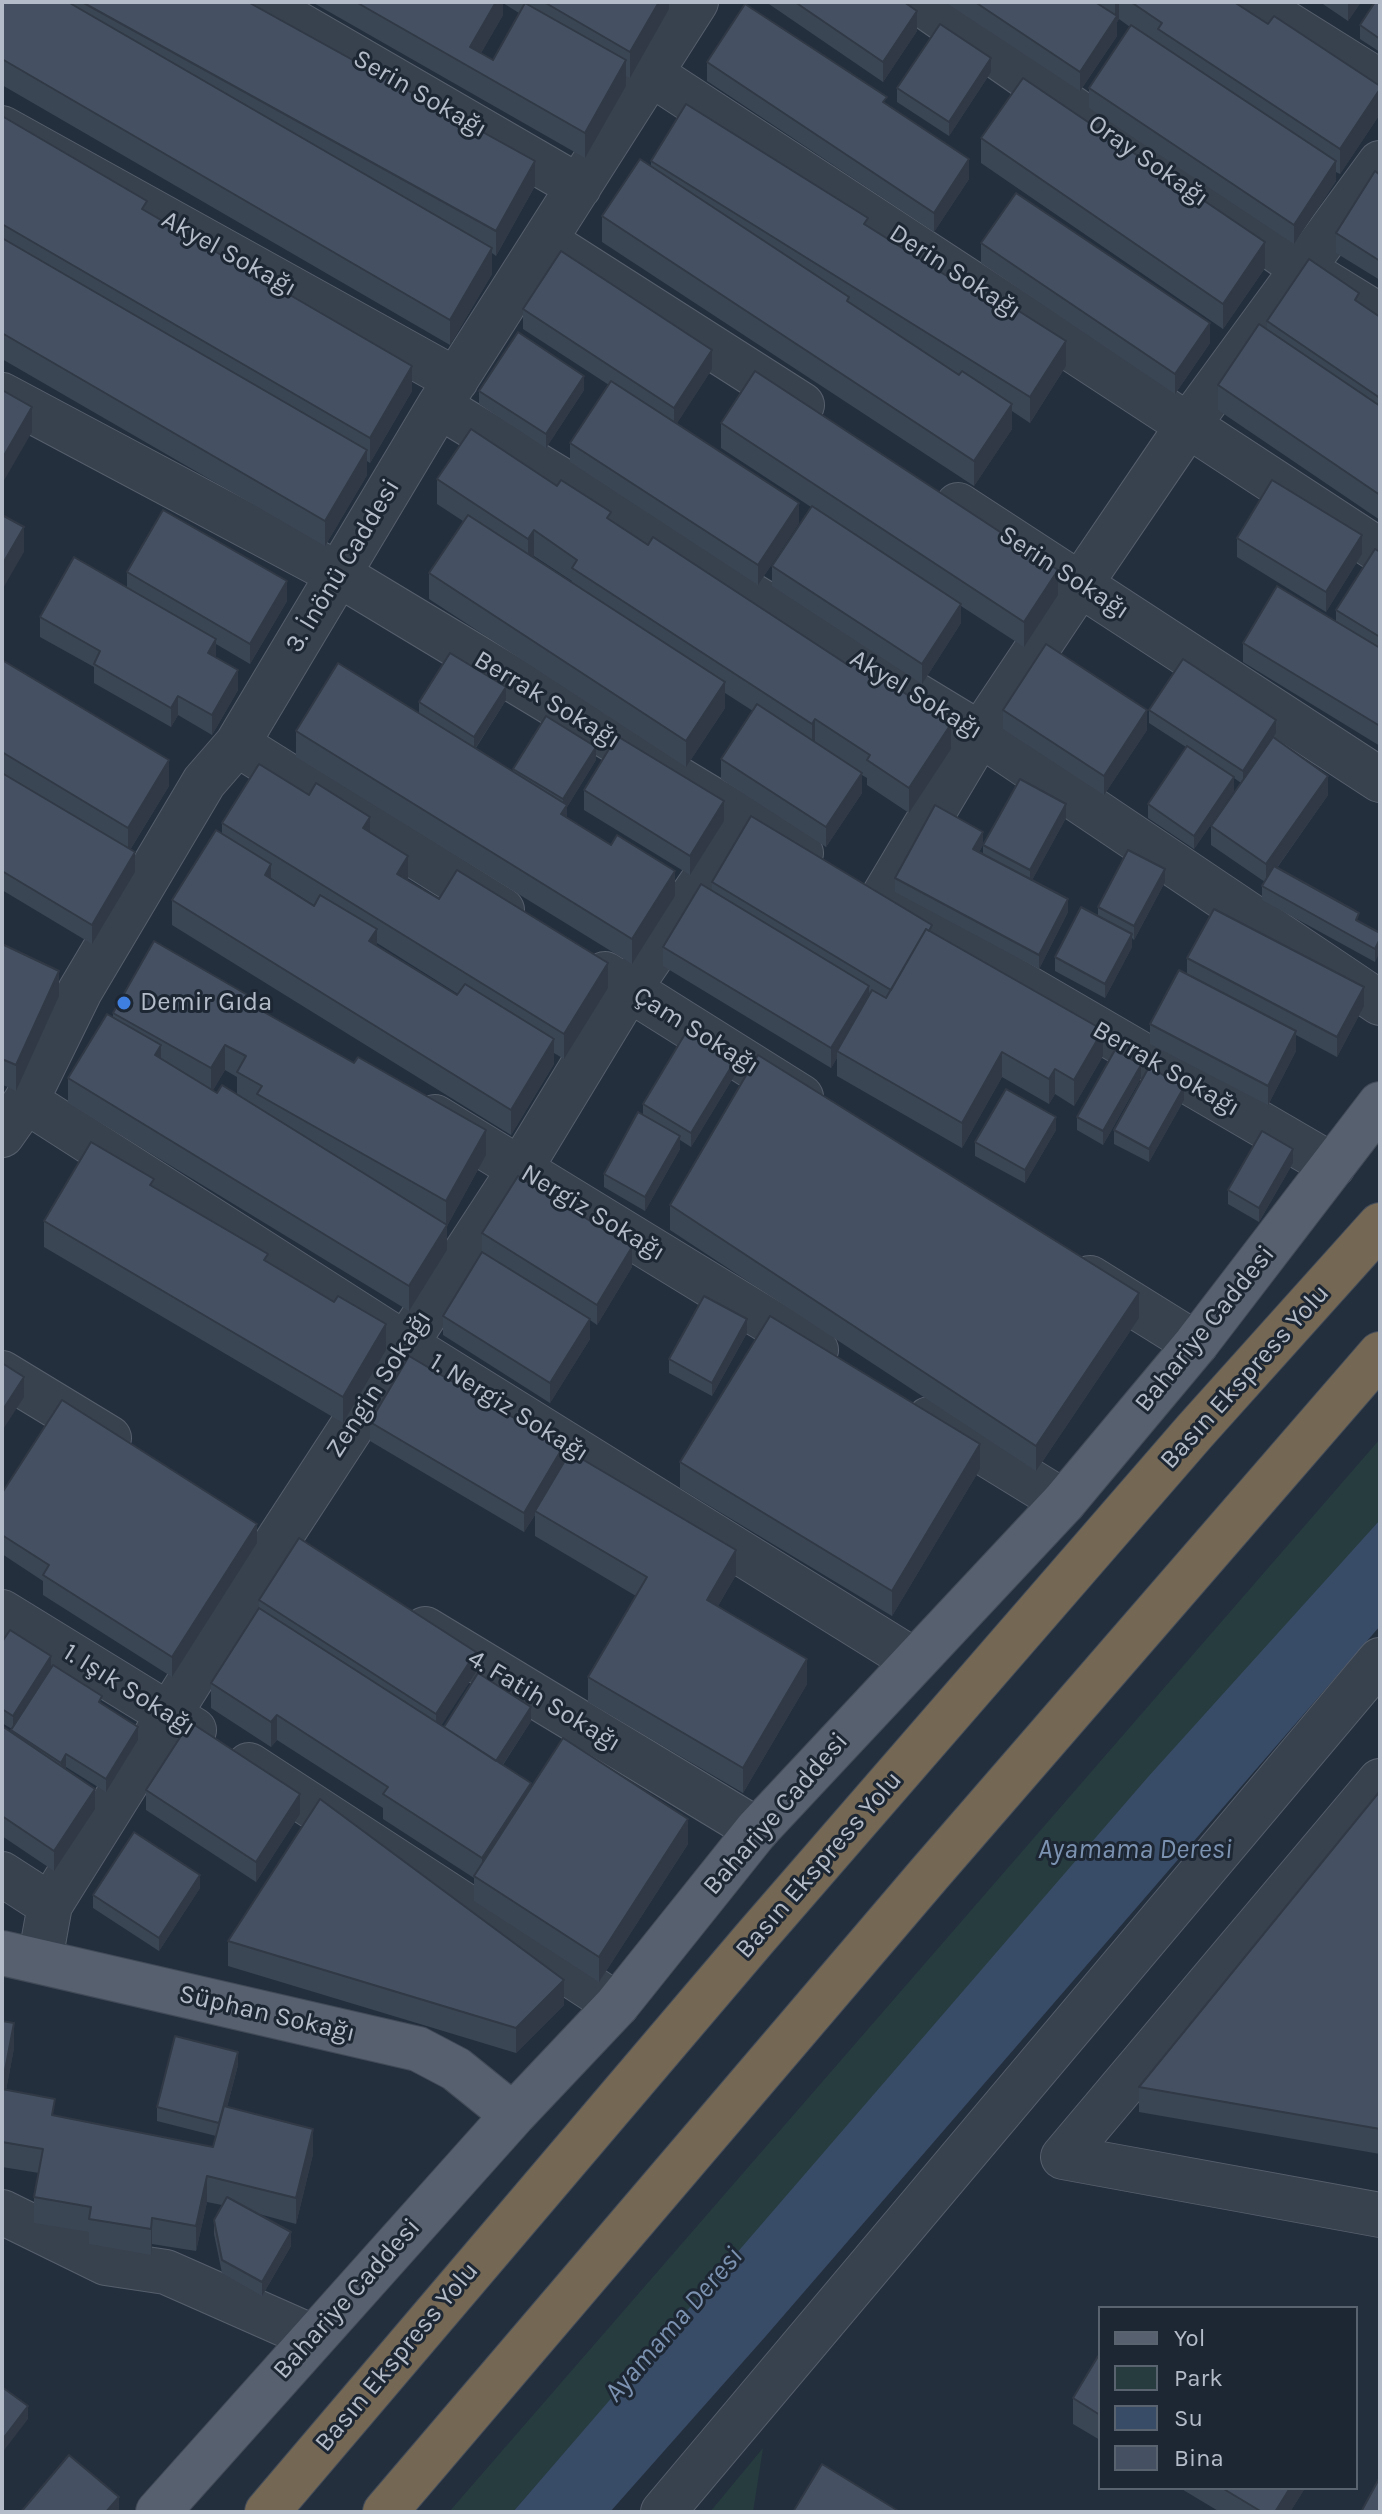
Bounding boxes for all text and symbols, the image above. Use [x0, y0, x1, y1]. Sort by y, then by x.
street label: Serin Sokağı [348, 43, 492, 145]
street label: Oray Sokağı [1082, 108, 1214, 214]
street label: Akyel Sokağı [156, 204, 302, 304]
street label: Derin Sokağı [883, 218, 1027, 326]
street label: 3. İnönü Caddesi [279, 474, 407, 658]
street label: Serin Sokağı [993, 519, 1135, 627]
street label: Akyel Sokağı [844, 643, 988, 747]
street label: Berrak Sokağı [468, 644, 626, 756]
street label: Çam Sokağı [627, 980, 765, 1082]
place label: Demir Gıda [140, 987, 272, 1019]
marker: Demir Gıda [115, 994, 133, 1012]
street label: Berrak Sokağı [1087, 1014, 1245, 1124]
street label: Nergiz Sokağı [515, 1158, 671, 1268]
street label: Bahariye Caddesi [1128, 1239, 1282, 1419]
street label: Basın Ekspress Yolu [1154, 1278, 1336, 1476]
street label: Zengin Sokağı [320, 1304, 438, 1464]
street label: 1. Nergiz Sokağı [424, 1347, 594, 1469]
street label: 1. Işık Sokağı [57, 1637, 201, 1743]
street label: 4. Fatih Sokağı [462, 1643, 626, 1759]
street label: Bahariye Caddesi [697, 1726, 855, 1902]
street label: Basın Ekspress Yolu [729, 1765, 909, 1965]
water label: Ayamama Deresi [1038, 1833, 1232, 1867]
street label: Süphan Sokağı [176, 1979, 358, 2049]
street label: Bahariye Caddesi [267, 2212, 427, 2386]
water label: Ayamama Deresi [598, 2241, 750, 2409]
street label: Basın Ekspress Yolu [309, 2256, 485, 2458]
legend [1098, 2306, 1358, 2490]
text: Yol [1174, 2324, 1205, 2352]
text: Park [1174, 2364, 1223, 2392]
text: Su [1174, 2404, 1203, 2432]
text: Bina [1174, 2444, 1224, 2472]

